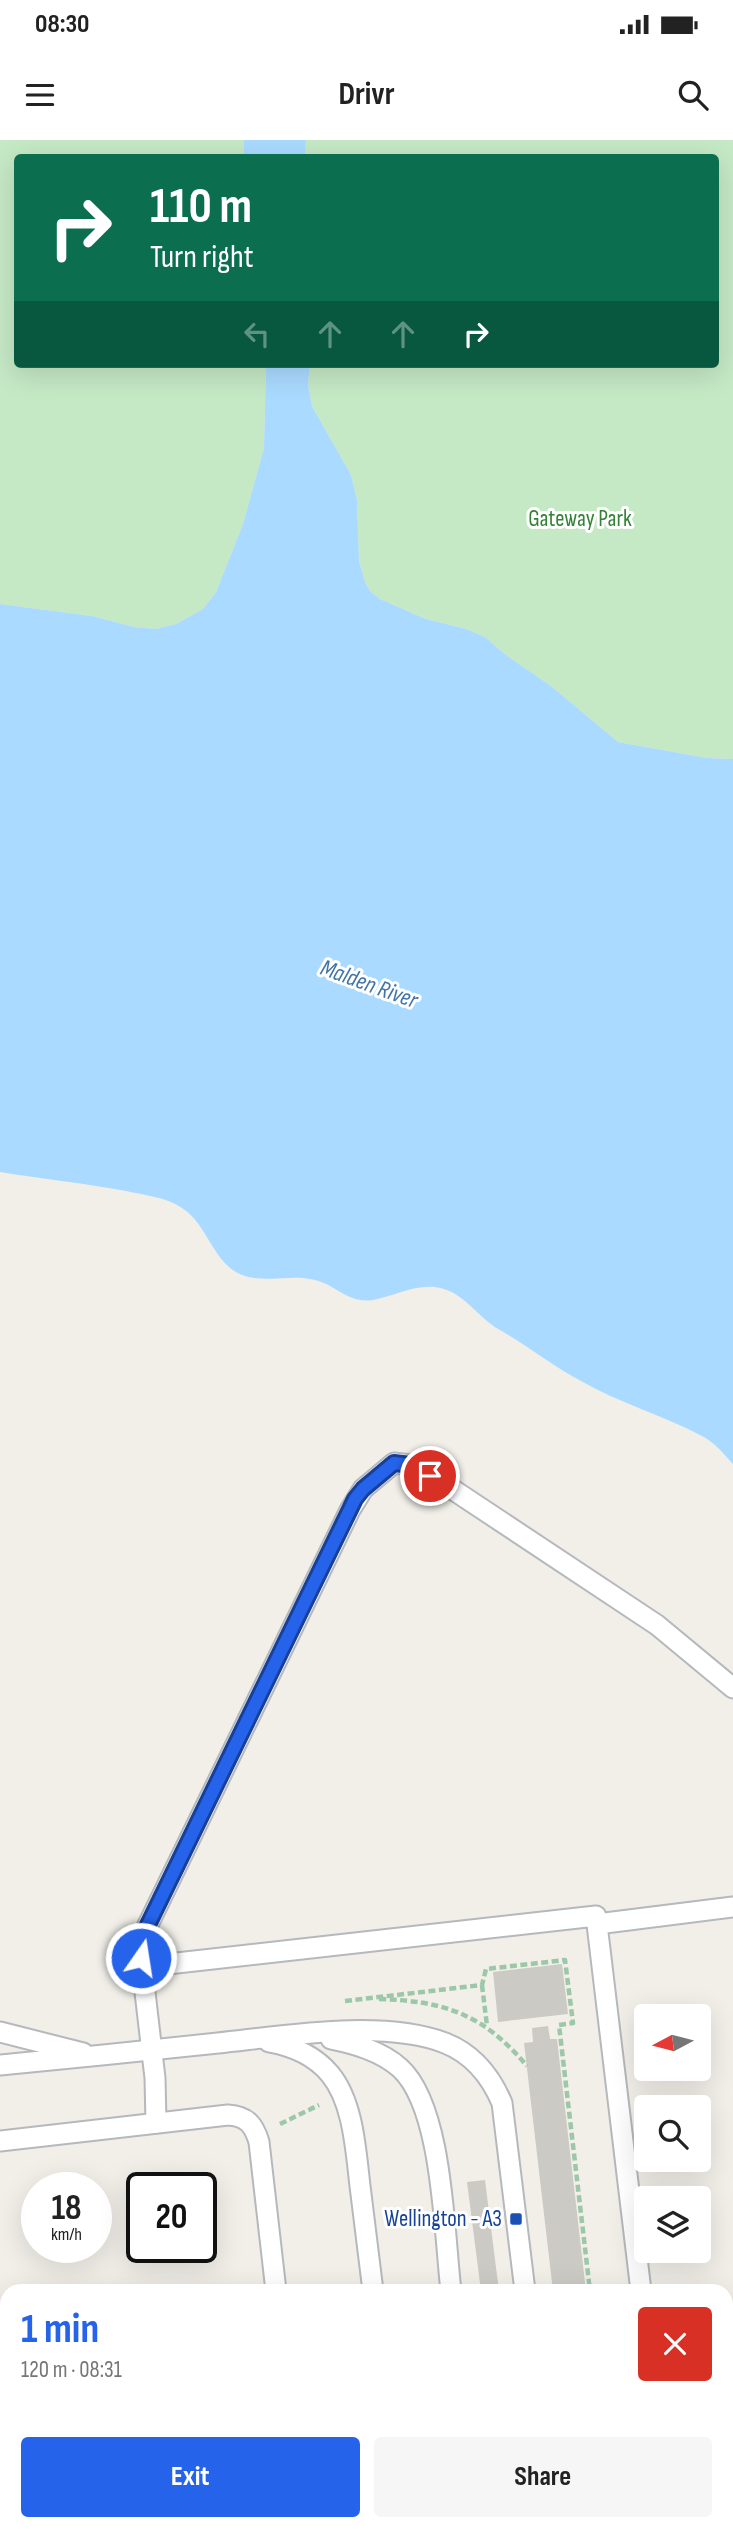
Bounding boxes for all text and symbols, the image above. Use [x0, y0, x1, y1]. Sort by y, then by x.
text: 08:30 [35, 9, 89, 40]
text: Drivr [338, 75, 395, 114]
icon: menu [21, 76, 59, 114]
icon: search [674, 76, 712, 114]
text: 110 m [150, 178, 252, 237]
icon: right [35, 182, 126, 273]
text: Turn right [150, 238, 254, 277]
icon: left [238, 315, 276, 353]
icon: ahead [311, 315, 349, 353]
icon: ahead [384, 315, 422, 353]
icon: right [457, 315, 495, 353]
park label: Gateway Park [528, 505, 632, 533]
water label: Malden River [316, 953, 423, 1015]
pin [400, 1446, 460, 1506]
icon: arrive [411, 1457, 449, 1495]
position arrow [104, 1921, 178, 1995]
north arrow [634, 2004, 710, 2081]
map controls [634, 2004, 711, 2263]
button: search [634, 2095, 711, 2172]
speed limit sign: 20 [126, 2172, 217, 2263]
button: layers [634, 2186, 711, 2263]
text: 18 [51, 2187, 82, 2230]
place label: Wellington - A3 [384, 2205, 502, 2233]
marker: Wellington - A3 [508, 2211, 524, 2227]
text: km/h [51, 2224, 82, 2245]
text: 1 min [21, 2304, 99, 2355]
button: close [638, 2307, 712, 2381]
text: 120 m · 08:31 [21, 2356, 122, 2384]
button: Exit [21, 2437, 360, 2517]
button: Share [374, 2437, 712, 2517]

